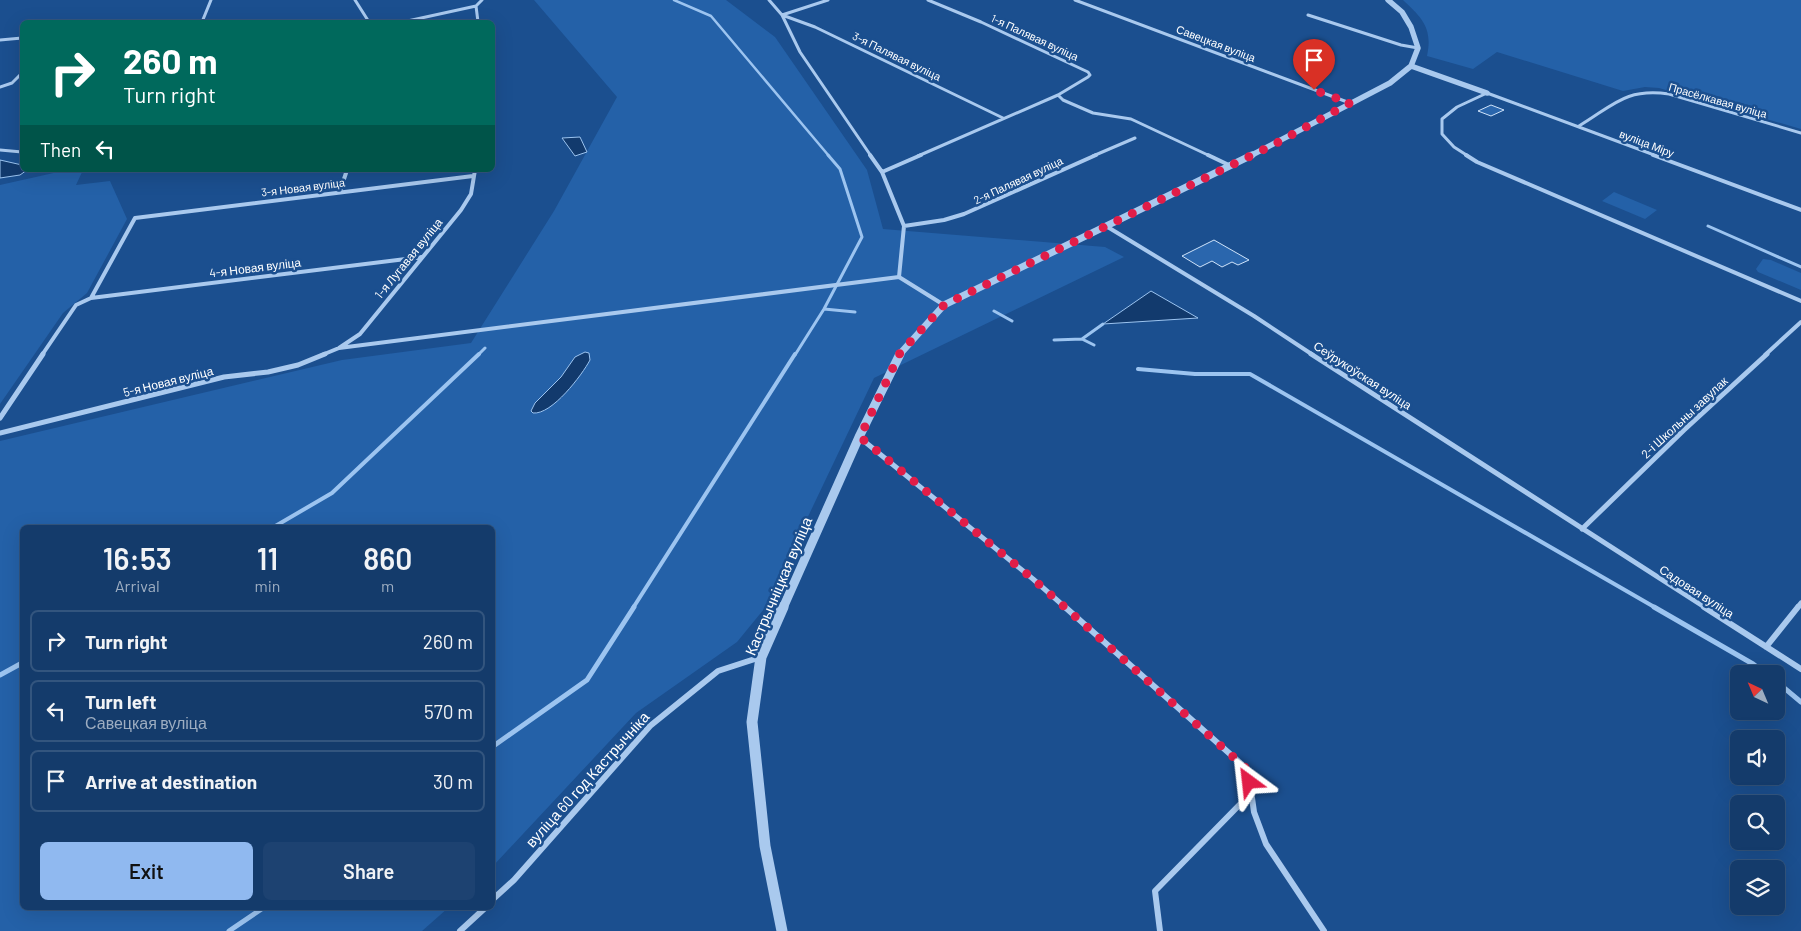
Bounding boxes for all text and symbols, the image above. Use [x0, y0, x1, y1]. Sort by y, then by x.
street label: 1-я Палявая вуліца [989, 11, 1082, 63]
street label: Савецкая вуліца [1175, 22, 1258, 64]
street label: 3-я Палявая вуліца [851, 29, 944, 83]
text: 260 m [123, 39, 218, 81]
pin [1293, 39, 1335, 90]
icon: right [40, 40, 105, 105]
icon: arrive [1300, 46, 1328, 74]
street label: Прасёлкавая вуліца [1667, 80, 1769, 120]
text: Turn right [123, 81, 216, 107]
street label: вуліца Міру [1618, 127, 1677, 160]
icon: left [91, 135, 119, 163]
text: Then [40, 138, 81, 161]
street label: 2-я Палявая вуліца [971, 153, 1065, 206]
street label: 3-я Новая вуліца [260, 175, 347, 199]
street label: 1-я Лугавая вуліца [371, 215, 446, 302]
street label: 4-я Новая вуліца [208, 254, 302, 281]
street label: Сеўрукоўская вуліца [1311, 338, 1415, 413]
street label: 5-я Новая вуліца [122, 363, 215, 400]
street label: 2-і Школьны завулак [1638, 373, 1731, 461]
street label: Кастрычніцкая вуліца [741, 513, 816, 658]
text: 16:53 [103, 540, 172, 576]
text: 11 [257, 540, 278, 576]
text: 860 [363, 540, 412, 576]
street label: Садовая вуліца [1657, 562, 1737, 621]
text: Arrival [115, 576, 160, 595]
text: min [255, 576, 280, 595]
text: m [381, 576, 394, 595]
icon: right [42, 627, 70, 655]
text: Turn right [85, 630, 167, 653]
text: 260 m [423, 630, 473, 653]
north arrow [1730, 665, 1785, 720]
map controls [1730, 665, 1785, 915]
text: Turn left [85, 690, 156, 713]
icon: left [42, 697, 70, 725]
text: 570 m [424, 700, 473, 723]
street label: вуліца 60 год Кастрычніка [521, 707, 653, 850]
text: Савецкая вуліца [85, 713, 207, 732]
button: sound [1730, 730, 1785, 785]
position arrow [1222, 755, 1274, 807]
icon: arrive [42, 767, 70, 795]
text: Arrive at destination [85, 770, 257, 793]
text: 30 m [433, 770, 473, 793]
button: search [1730, 795, 1785, 850]
button: Exit [40, 842, 253, 900]
button: Share [263, 842, 475, 900]
button: layers [1730, 860, 1785, 915]

